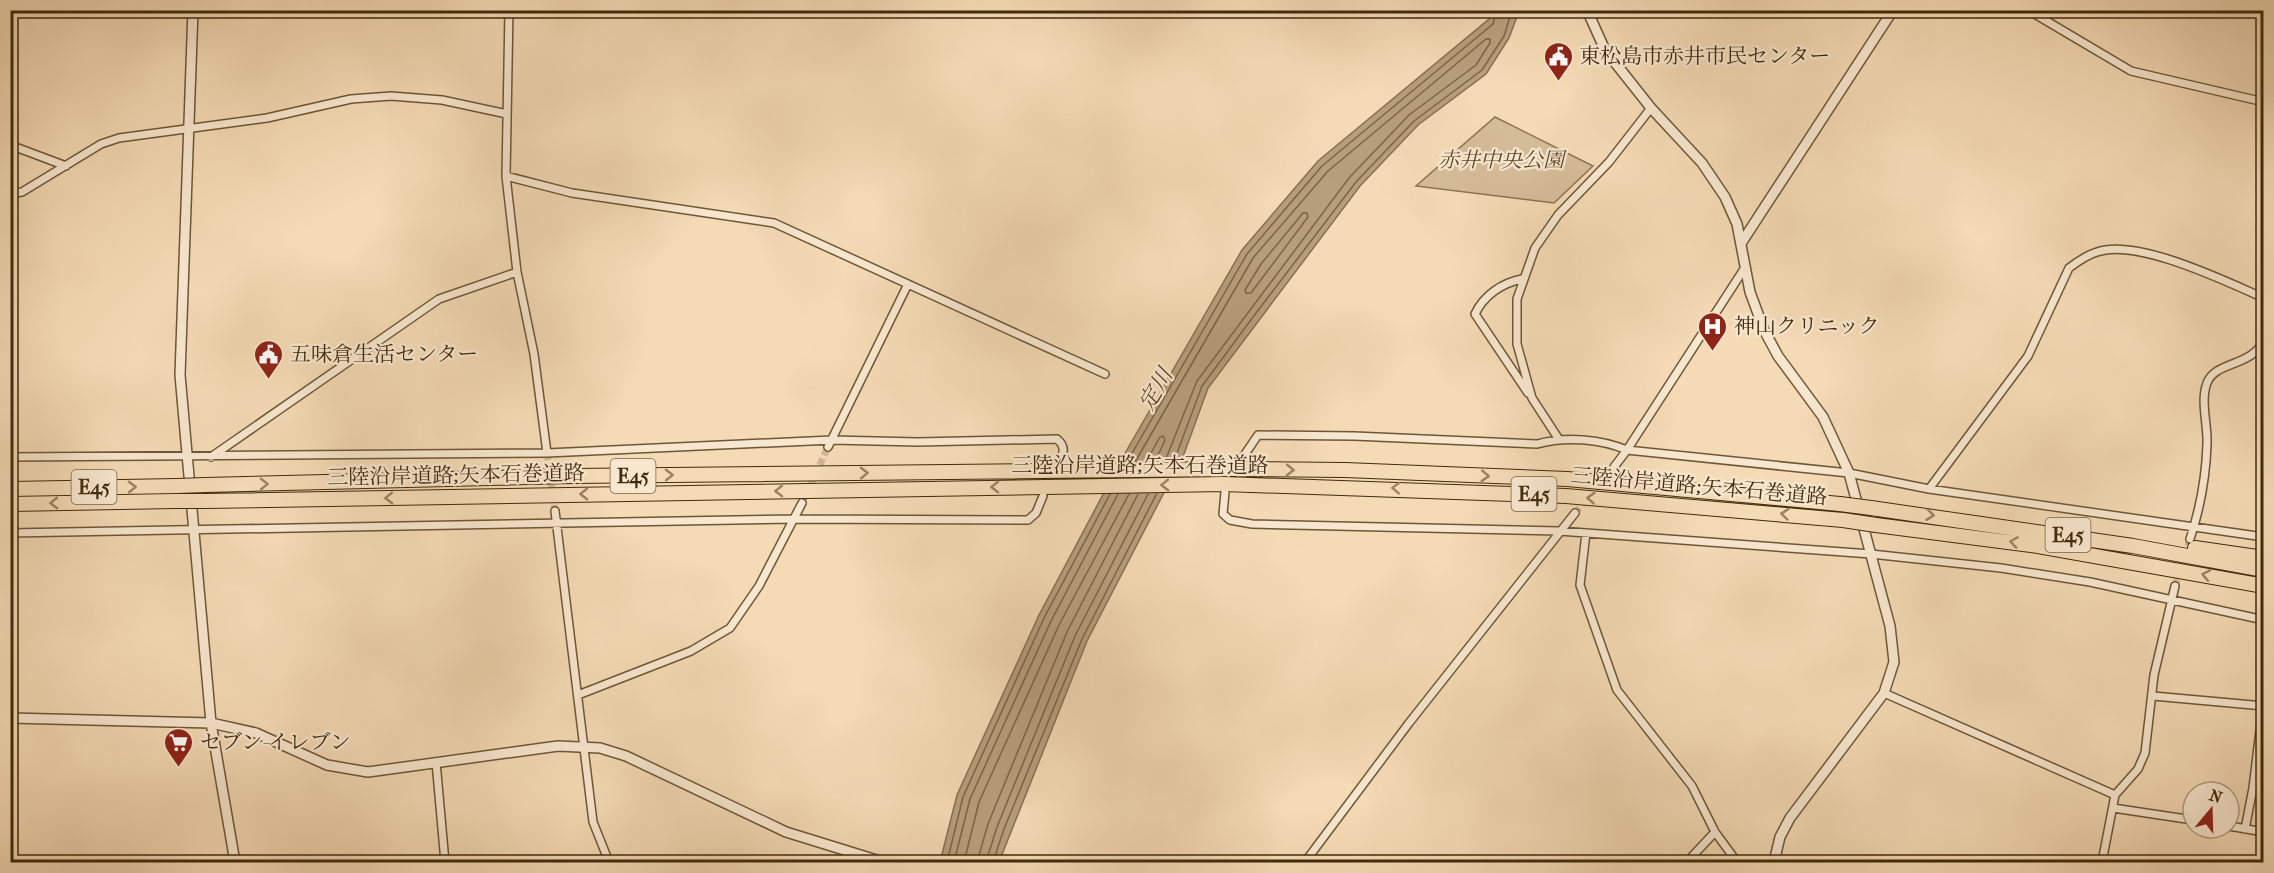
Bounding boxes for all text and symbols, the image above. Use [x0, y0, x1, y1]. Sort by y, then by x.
public building icon: 東松島市赤井市民センター [1542, 40, 1574, 82]
place label: 東松島市赤井市民センター [1579, 44, 1830, 68]
park label: 赤井中央公園 [1438, 148, 1567, 172]
hospital icon: 神山クリニック [1697, 310, 1729, 352]
place label: 神山クリニック [1734, 314, 1880, 338]
public building icon: 五味倉生活センター [253, 338, 285, 380]
place label: 五味倉生活センター [290, 342, 478, 366]
water label: 定川 [1134, 362, 1179, 415]
street label: 三陸沿岸道路;矢本石巻道路 [1011, 453, 1269, 477]
road number: E45 [610, 459, 656, 493]
street label: 三陸沿岸道路;矢本石巻道路 [327, 461, 585, 489]
street label: 三陸沿岸道路;矢本石巻道路 [1570, 463, 1828, 509]
one-way arrow [1286, 464, 1295, 476]
one-way arrow [859, 467, 868, 479]
one-way arrow [664, 469, 673, 481]
one-way arrow [1480, 469, 1489, 482]
road number: E45 [72, 470, 116, 504]
one-way arrow [259, 477, 268, 490]
road number: E45 [1512, 477, 1556, 511]
one-way arrow [1161, 479, 1170, 491]
one-way arrow [127, 480, 136, 493]
one-way arrow [990, 481, 999, 493]
one-way arrow [1392, 482, 1401, 494]
one-way arrow [774, 485, 783, 497]
one-way arrow [579, 488, 588, 500]
one-way arrow [384, 491, 393, 504]
one-way arrow [1586, 491, 1595, 504]
one-way arrow [50, 497, 59, 510]
one-way arrow [1781, 508, 1790, 521]
one-way arrow [1925, 508, 1934, 521]
road number: E45 [2046, 518, 2090, 552]
one-way arrow [2009, 537, 2018, 549]
one-way arrow [2201, 569, 2211, 582]
supermarket icon: セブン-イレブン [163, 726, 195, 768]
place label: セブン-イレブン [200, 730, 351, 754]
north arrow [2181, 780, 2241, 840]
text: N [2207, 785, 2225, 808]

